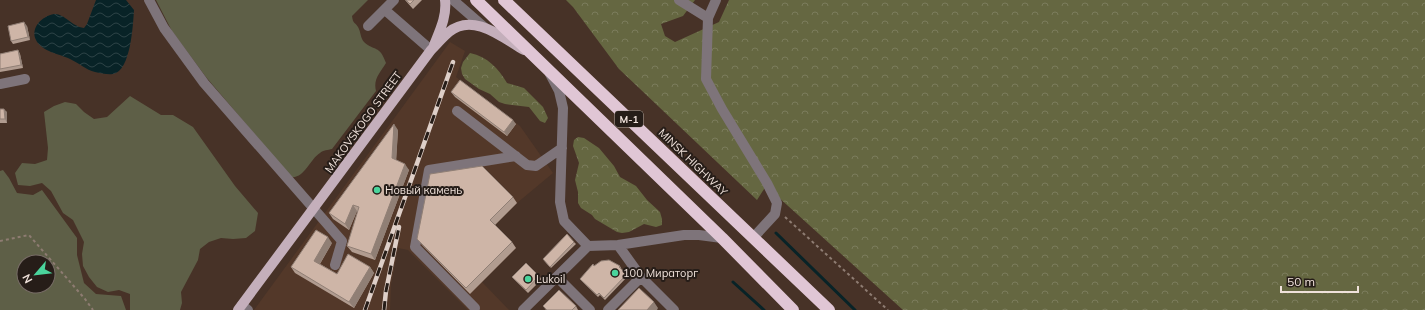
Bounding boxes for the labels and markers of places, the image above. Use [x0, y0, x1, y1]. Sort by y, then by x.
place label: Новый камень [385, 183, 462, 197]
marker: Новый камень [372, 185, 382, 195]
place label: 100 Мираторг [623, 266, 698, 280]
marker: 100 Мираторг [610, 268, 620, 278]
place label: Lukoil [536, 272, 565, 286]
marker: Lukoil [523, 274, 533, 284]

